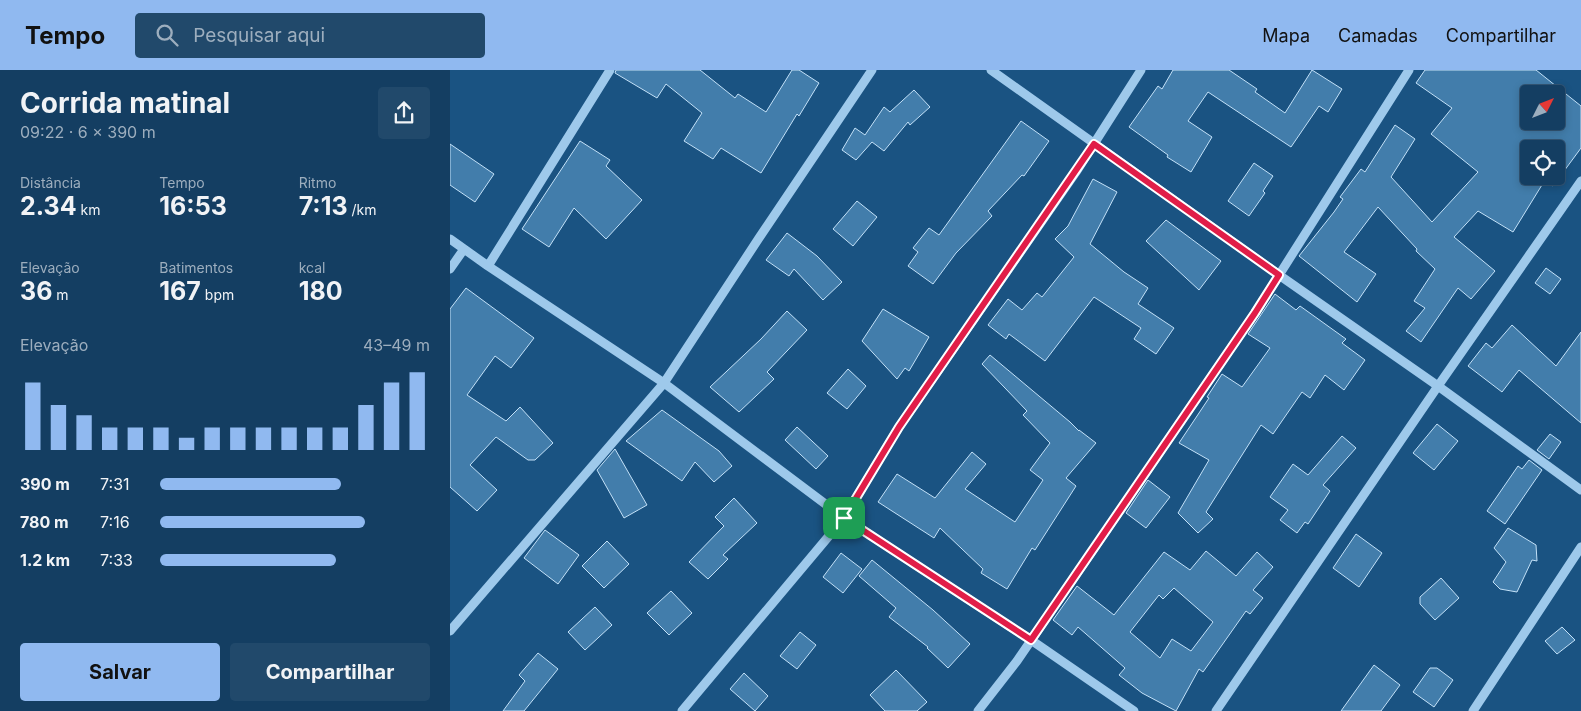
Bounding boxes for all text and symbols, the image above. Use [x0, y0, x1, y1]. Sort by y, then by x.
search box [135, 13, 485, 58]
text: Tempo [25, 21, 105, 50]
icon: search [153, 21, 181, 49]
text: Pesquisar aqui [193, 24, 325, 47]
text: Mapa [1262, 25, 1310, 46]
text: Camadas [1338, 25, 1418, 46]
text: Compartilhar [1446, 25, 1556, 46]
north arrow [1520, 85, 1565, 130]
map controls [1520, 85, 1565, 185]
text: Corrida matinal [20, 86, 230, 120]
button: share [378, 87, 430, 139]
text: 09:22 · 6 × 390 m [20, 122, 156, 142]
button: locate [1520, 140, 1565, 185]
text: Distância [20, 174, 81, 191]
text: Tempo [159, 174, 205, 191]
text: Ritmo [299, 174, 336, 191]
text: 2.34 [20, 191, 77, 221]
text: 16:53 [159, 191, 227, 221]
text: 7:13 [299, 191, 348, 221]
text: km [77, 201, 100, 218]
text: /km [348, 201, 377, 218]
text: Elevação [20, 259, 80, 276]
text: Batimentos [159, 259, 233, 276]
text: kcal [299, 259, 325, 276]
text: 36 [20, 276, 52, 306]
text: 167 [159, 276, 201, 306]
text: 180 [299, 276, 343, 306]
text: m [52, 286, 69, 303]
text: bpm [201, 286, 234, 303]
text: Elevação [20, 335, 88, 355]
text: 43–49 m [363, 335, 430, 355]
text: 390 m [20, 474, 70, 494]
text: 7:31 [100, 474, 130, 494]
pin [823, 497, 865, 539]
icon: arrive [830, 504, 858, 532]
text: 780 m [20, 512, 69, 532]
text: 7:16 [100, 512, 130, 532]
text: 1.2 km [20, 550, 70, 570]
text: 7:33 [100, 550, 133, 570]
button: Salvar [20, 643, 220, 701]
button: Compartilhar [230, 643, 430, 701]

